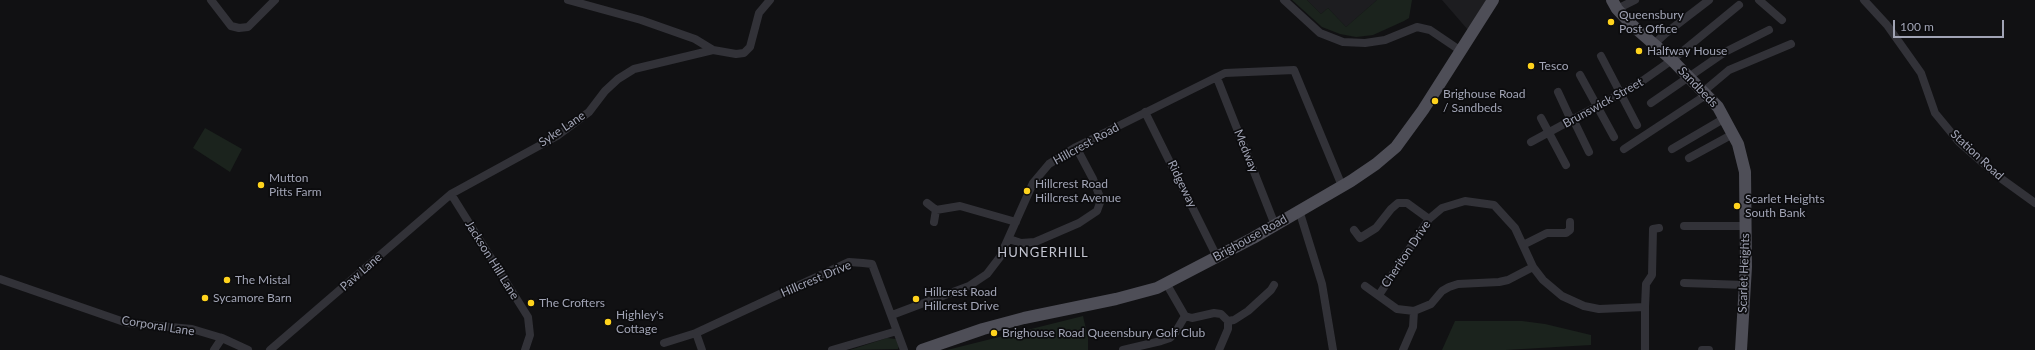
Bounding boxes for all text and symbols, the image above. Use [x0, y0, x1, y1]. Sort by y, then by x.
place label: Queensbury Post Office [1619, 8, 1684, 36]
scale bar [1895, 12, 2006, 38]
marker: Queensbury Post Office [1606, 17, 1616, 27]
text: 100 m [1900, 19, 1934, 34]
place label: Halfway House [1647, 44, 1727, 58]
marker: Halfway House [1634, 46, 1644, 56]
place label: Tesco [1539, 59, 1569, 73]
marker: Tesco [1526, 61, 1536, 71]
street label: Sandbeds [1675, 64, 1721, 110]
street label: Brunswick Street [1560, 75, 1646, 131]
place label: Brighouse Road / Sandbeds [1443, 87, 1526, 115]
marker: Brighouse Road / Sandbeds [1430, 96, 1440, 106]
street label: Syke Lane [536, 108, 588, 150]
street label: Hillcrest Road [1051, 120, 1121, 168]
street label: Medway [1231, 127, 1261, 175]
street label: Station Road [1948, 127, 2006, 183]
street label: Ridgeway [1164, 158, 1200, 210]
place label: Mutton Pitts Farm [269, 171, 322, 199]
place label: Hillcrest Road Hillcrest Avenue [1035, 177, 1121, 205]
marker: Mutton Pitts Farm [256, 180, 266, 190]
marker: Hillcrest Road Hillcrest Avenue [1022, 186, 1032, 196]
place label: Scarlet Heights South Bank [1745, 192, 1825, 220]
marker: Scarlet Heights South Bank [1732, 201, 1742, 211]
street label: Brighouse Road [1210, 212, 1290, 264]
street label: Jackson Hill Lane [462, 218, 522, 302]
street label: Cheriton Drive [1378, 218, 1434, 290]
street label: Scarlet Heights [1735, 233, 1753, 313]
district label: HUNGERHILL [997, 245, 1089, 261]
street label: Paw Lane [337, 250, 385, 294]
street label: Hillcrest Drive [779, 258, 853, 300]
place label: The Mistal [235, 273, 290, 287]
marker: The Mistal [222, 275, 232, 285]
place label: Hillcrest Road Hillcrest Drive [924, 285, 999, 313]
place label: Sycamore Barn [213, 291, 292, 305]
marker: Sycamore Barn [200, 293, 210, 303]
marker: Hillcrest Road Hillcrest Drive [911, 294, 921, 304]
place label: The Crofters [539, 296, 605, 310]
marker: The Crofters [526, 298, 536, 308]
place label: Highley's Cottage [616, 308, 664, 336]
street label: Corporal Lane [120, 313, 196, 339]
marker: Highley's Cottage [603, 317, 613, 327]
place label: Brighouse Road Queensbury Golf Club [1002, 326, 1205, 340]
marker: Brighouse Road Queensbury Golf Club [989, 328, 999, 338]

